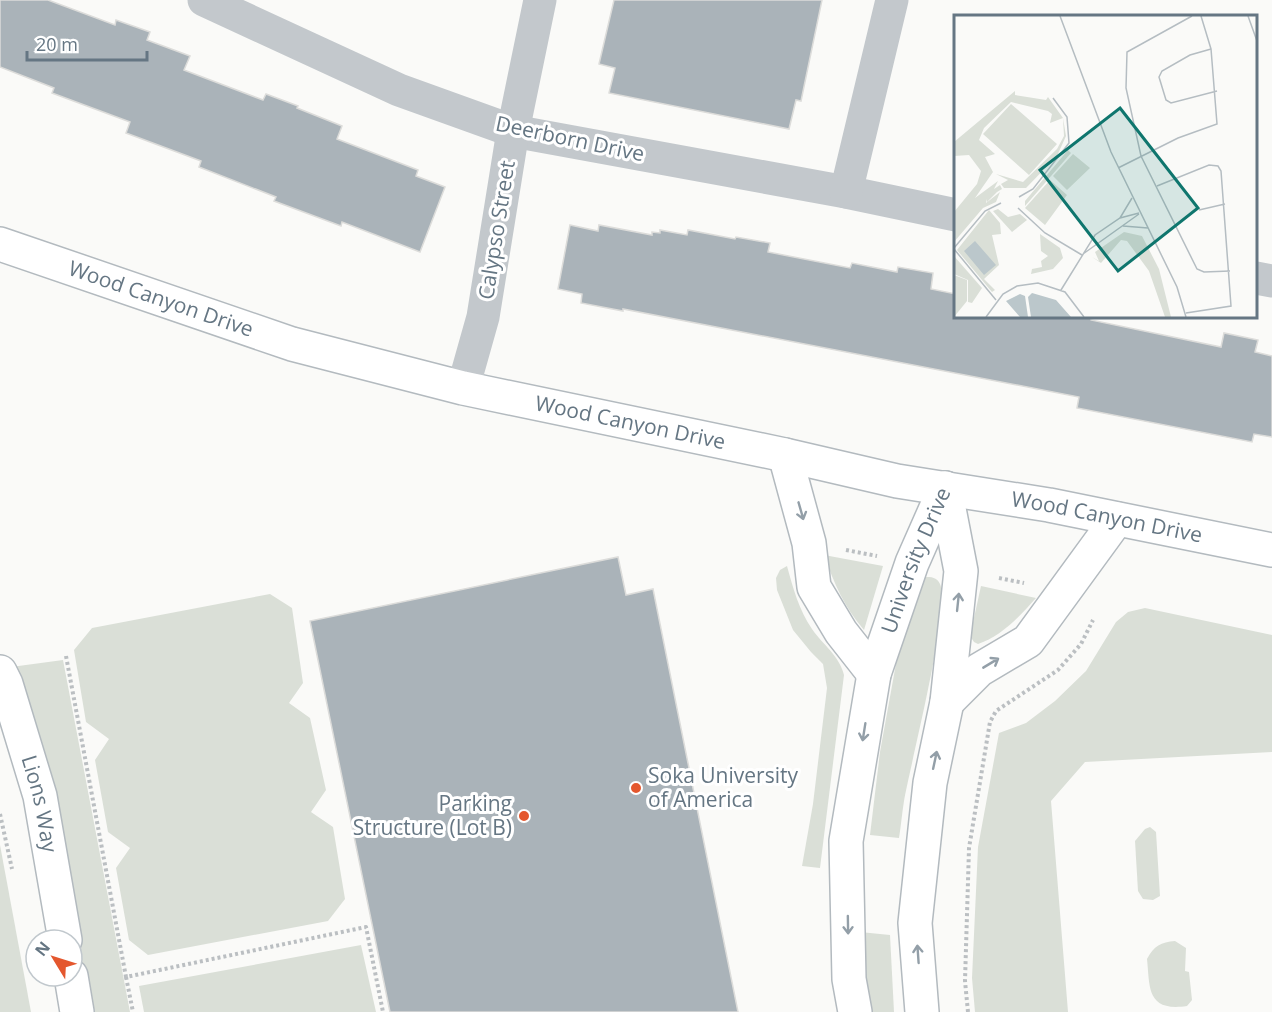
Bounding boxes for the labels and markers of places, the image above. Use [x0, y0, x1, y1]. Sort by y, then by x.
place label: Soka University of America [648, 761, 798, 813]
marker: Soka University of America [629, 781, 643, 795]
place label: Parking Structure (Lot B) [353, 789, 512, 841]
marker: Parking Structure (Lot B) [517, 809, 531, 823]

